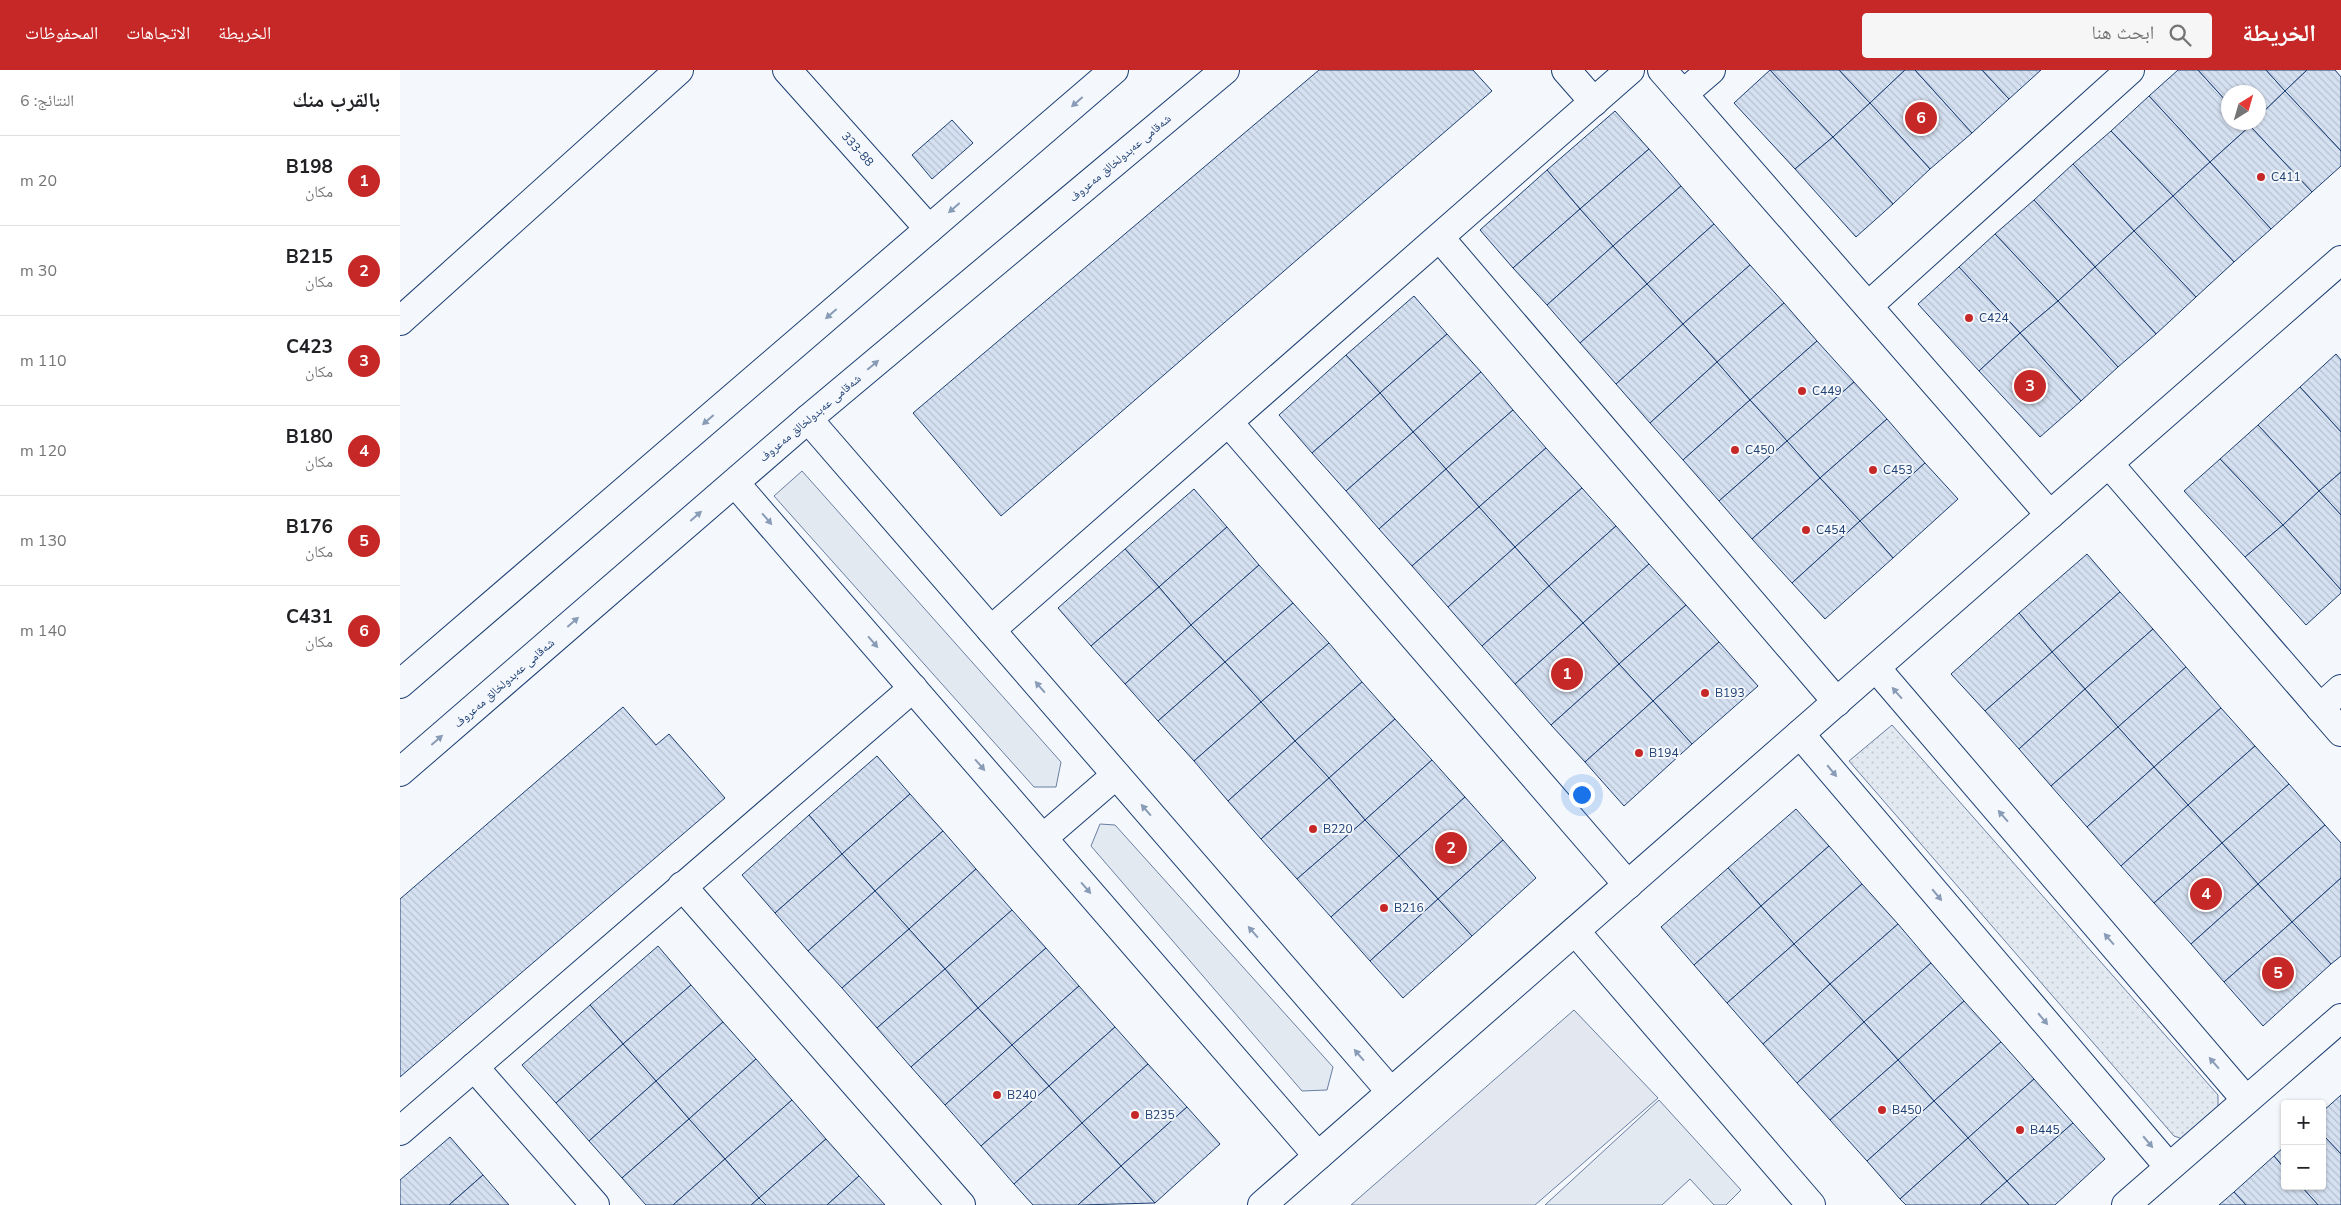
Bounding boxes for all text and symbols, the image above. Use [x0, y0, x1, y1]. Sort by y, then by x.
search box [1862, 13, 2212, 58]
text: الخريطة [2242, 17, 2316, 49]
text: ابحث هنا [2092, 20, 2154, 46]
text: المحفوظات [25, 21, 98, 45]
text: الاتجاهات [126, 21, 190, 45]
text: الخريطة [218, 21, 271, 45]
icon: search [2166, 21, 2194, 49]
north arrow [2221, 85, 2266, 130]
text: بالقرب منك [292, 86, 380, 114]
text: النتائج: 6 [20, 90, 74, 112]
one-way arrow [1071, 96, 1084, 107]
pin: 6 [1905, 99, 1937, 137]
street label: شەقامی عەبدولخالق مەعروف [1066, 110, 1175, 206]
street label: 333-88 [838, 128, 877, 170]
text: B198 [286, 154, 333, 180]
place label: C411 [2271, 169, 2301, 185]
text: 20 m [20, 170, 57, 192]
text: 1 [359, 170, 369, 192]
marker: C411 [2255, 171, 2267, 183]
text: مكان [305, 181, 333, 203]
one-way arrow [948, 202, 961, 213]
text: B215 [286, 244, 333, 270]
text: 30 m [20, 260, 57, 282]
text: 2 [359, 260, 369, 282]
text: مكان [305, 271, 333, 293]
one-way arrow [825, 308, 838, 319]
place label: C424 [1979, 310, 2009, 326]
marker: C424 [1963, 312, 1975, 324]
text: C423 [286, 334, 333, 360]
text: 110 m [20, 350, 67, 372]
text: 3 [359, 350, 369, 372]
one-way arrow [866, 360, 879, 371]
text: مكان [305, 361, 333, 383]
pin: 3 [2014, 367, 2046, 405]
street label: شەقامی عەبدولخالق مەعروف [756, 370, 865, 466]
place label: C449 [1812, 383, 1842, 399]
marker: C449 [1796, 385, 1808, 397]
one-way arrow [701, 414, 714, 425]
text: B180 [286, 424, 333, 450]
text: 120 m [20, 440, 67, 462]
text: 4 [359, 440, 369, 462]
place label: C450 [1745, 442, 1775, 458]
marker: C450 [1729, 444, 1741, 456]
text: مكان [305, 451, 333, 473]
place label: C453 [1883, 462, 1913, 478]
marker: C453 [1867, 464, 1879, 476]
one-way arrow [689, 511, 702, 522]
one-way arrow [761, 513, 773, 525]
text: B176 [286, 514, 333, 540]
place label: C454 [1816, 522, 1846, 538]
marker: C454 [1800, 524, 1812, 536]
text: 130 m [20, 530, 67, 552]
text: 5 [359, 530, 369, 552]
text: مكان [305, 541, 333, 563]
text: C431 [286, 604, 333, 630]
one-way arrow [567, 617, 580, 628]
text: 140 m [20, 620, 67, 642]
text: 6 [359, 620, 369, 642]
text: مكان [305, 631, 333, 653]
street label: شەقامی عەبدولخالق مەعروف [450, 635, 558, 731]
one-way arrow [868, 636, 879, 649]
pin: 1 [1551, 655, 1583, 693]
one-way arrow [1034, 681, 1045, 694]
place label: B193 [1715, 685, 1745, 701]
marker: B193 [1699, 687, 1711, 699]
one-way arrow [1891, 687, 1903, 699]
one-way arrow [431, 735, 443, 746]
place label: B194 [1649, 745, 1679, 761]
marker: B194 [1633, 747, 1645, 759]
one-way arrow [974, 759, 985, 772]
one-way arrow [1826, 765, 1838, 777]
your location [1569, 782, 1595, 808]
one-way arrow [1141, 803, 1152, 816]
one-way arrow [1998, 810, 2009, 822]
place label: B220 [1323, 821, 1353, 837]
marker: B220 [1307, 823, 1319, 835]
pin: 2 [1435, 829, 1467, 867]
pin: 4 [2190, 875, 2222, 913]
one-way arrow [1080, 882, 1091, 894]
one-way arrow [1932, 888, 1943, 901]
place label: B216 [1394, 900, 1424, 916]
marker: B216 [1378, 902, 1390, 914]
one-way arrow [1247, 926, 1258, 939]
one-way arrow [2103, 933, 2114, 946]
pin: 5 [2262, 954, 2294, 992]
one-way arrow [2037, 1012, 2048, 1025]
one-way arrow [1353, 1050, 1365, 1062]
one-way arrow [2209, 1056, 2220, 1069]
place label: B240 [1007, 1087, 1037, 1103]
marker: B240 [991, 1089, 1003, 1101]
map controls [2281, 1100, 2326, 1190]
button: + [2281, 1100, 2326, 1145]
place label: B450 [1892, 1102, 1922, 1118]
marker: B450 [1876, 1104, 1888, 1116]
place label: B235 [1145, 1107, 1175, 1123]
marker: B235 [1129, 1109, 1141, 1121]
place label: B445 [2030, 1122, 2060, 1138]
marker: B445 [2014, 1124, 2026, 1136]
one-way arrow [2142, 1136, 2154, 1148]
button: − [2281, 1145, 2326, 1190]

